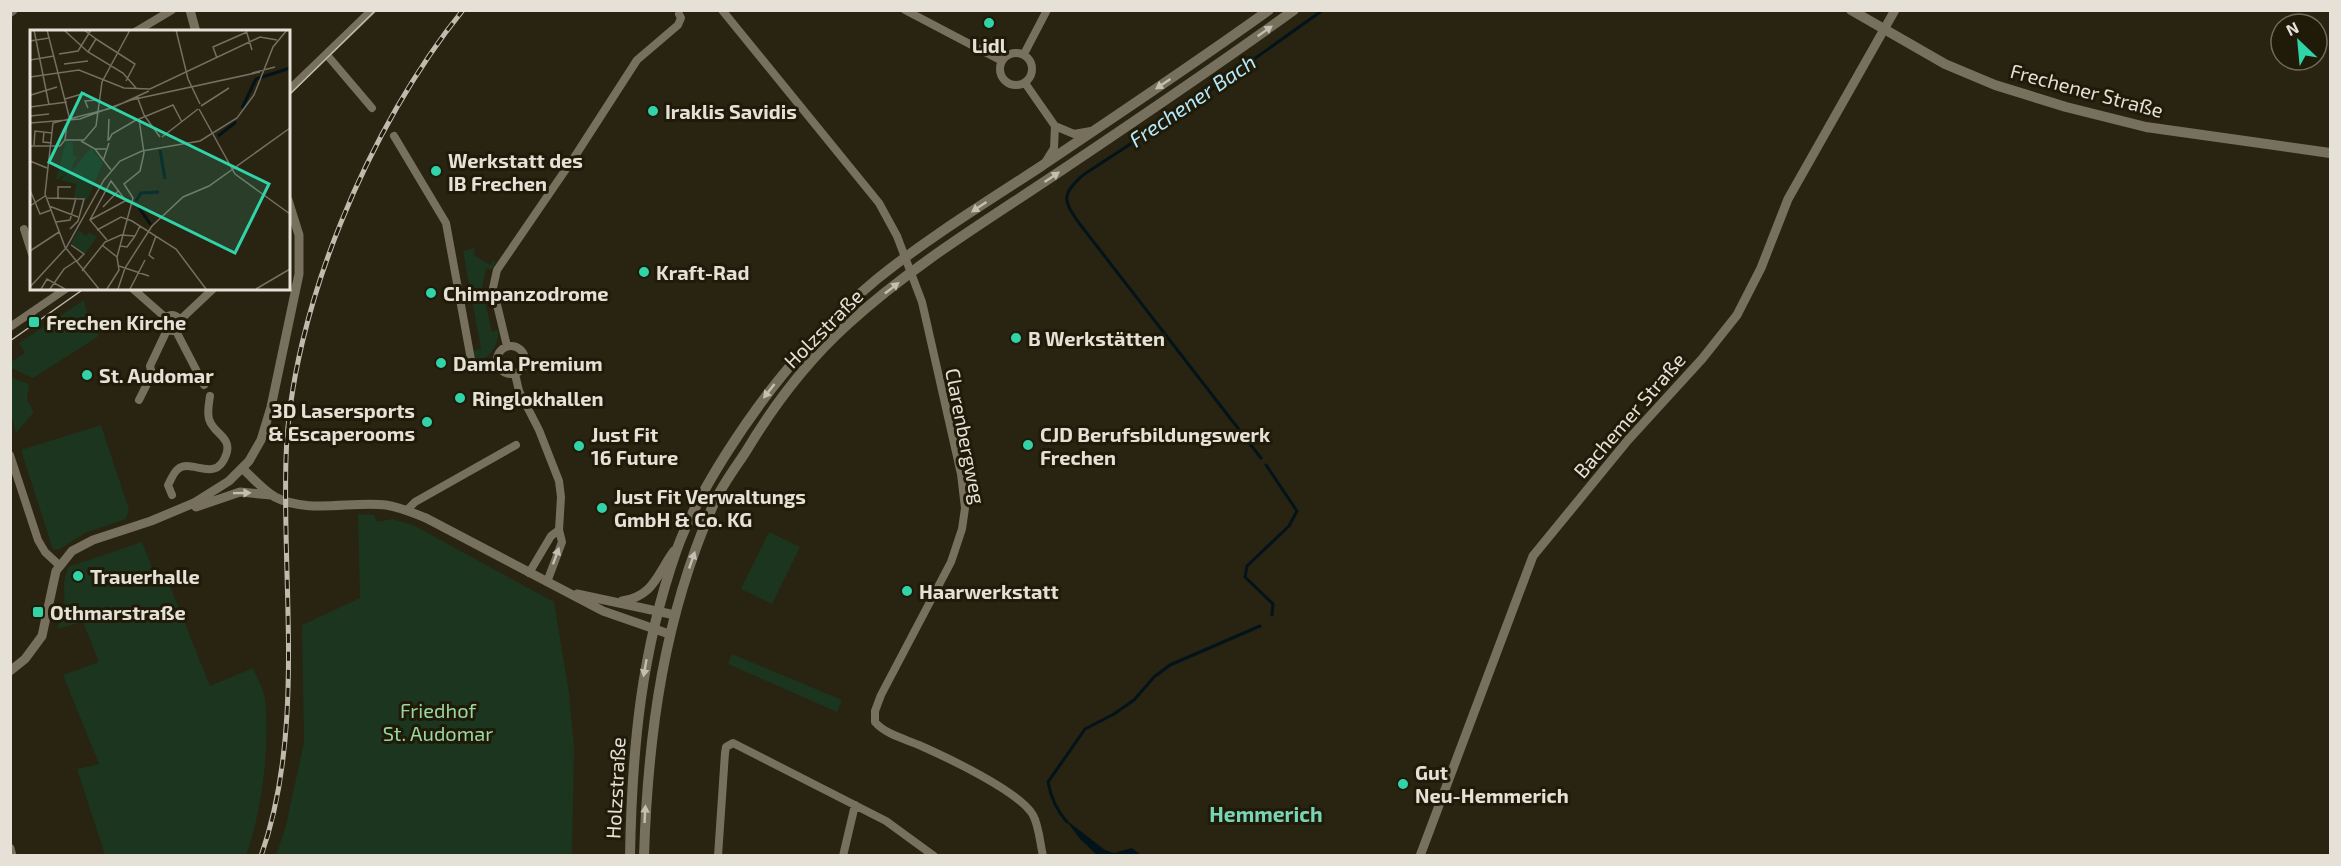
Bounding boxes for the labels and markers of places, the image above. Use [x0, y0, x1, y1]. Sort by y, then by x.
marker: Lidl [982, 16, 996, 30]
place label: Lidl [972, 33, 1007, 57]
place label: Iraklis Savidis [665, 99, 797, 123]
marker: Iraklis Savidis [646, 104, 660, 118]
place label: Werkstatt des IB Frechen [448, 148, 583, 195]
marker: Werkstatt des IB Frechen [429, 164, 443, 178]
place label: Kraft-Rad [656, 260, 749, 284]
marker: Kraft-Rad [637, 265, 651, 279]
place label: Chimpanzodrome [443, 281, 609, 305]
marker: Chimpanzodrome [424, 286, 438, 300]
place label: Frechen Kirche [46, 310, 186, 334]
marker: Frechen Kirche [27, 315, 41, 329]
place label: B Werkstätten [1028, 326, 1165, 350]
marker: B Werkstätten [1009, 331, 1023, 345]
place label: Damla Premium [453, 351, 603, 375]
marker: Damla Premium [434, 356, 448, 370]
place label: St. Audomar [99, 363, 214, 387]
marker: St. Audomar [80, 368, 94, 382]
place label: Ringlokhallen [472, 386, 603, 410]
marker: Ringlokhallen [453, 391, 467, 405]
place label: 3D Lasersports & Escaperooms [268, 398, 415, 445]
marker: 3D Lasersports & Escaperooms [420, 415, 434, 429]
place label: Just Fit 16 Future [591, 422, 678, 469]
place label: CJD Berufsbildungswerk Frechen [1040, 422, 1271, 469]
marker: CJD Berufsbildungswerk Frechen [1021, 438, 1035, 452]
marker: Just Fit 16 Future [572, 439, 586, 453]
place label: Just Fit Verwaltungs GmbH & Co. KG [614, 484, 806, 531]
marker: Just Fit Verwaltungs GmbH & Co. KG [595, 501, 609, 515]
place label: Trauerhalle [90, 564, 200, 588]
marker: Trauerhalle [71, 569, 85, 583]
place label: Haarwerkstatt [919, 579, 1059, 603]
marker: Haarwerkstatt [900, 584, 914, 598]
place label: Othmarstraße [50, 600, 186, 624]
marker: Othmarstraße [31, 605, 45, 619]
place label: Gut Neu-Hemmerich [1415, 760, 1569, 807]
marker: Gut Neu-Hemmerich [1396, 777, 1410, 791]

